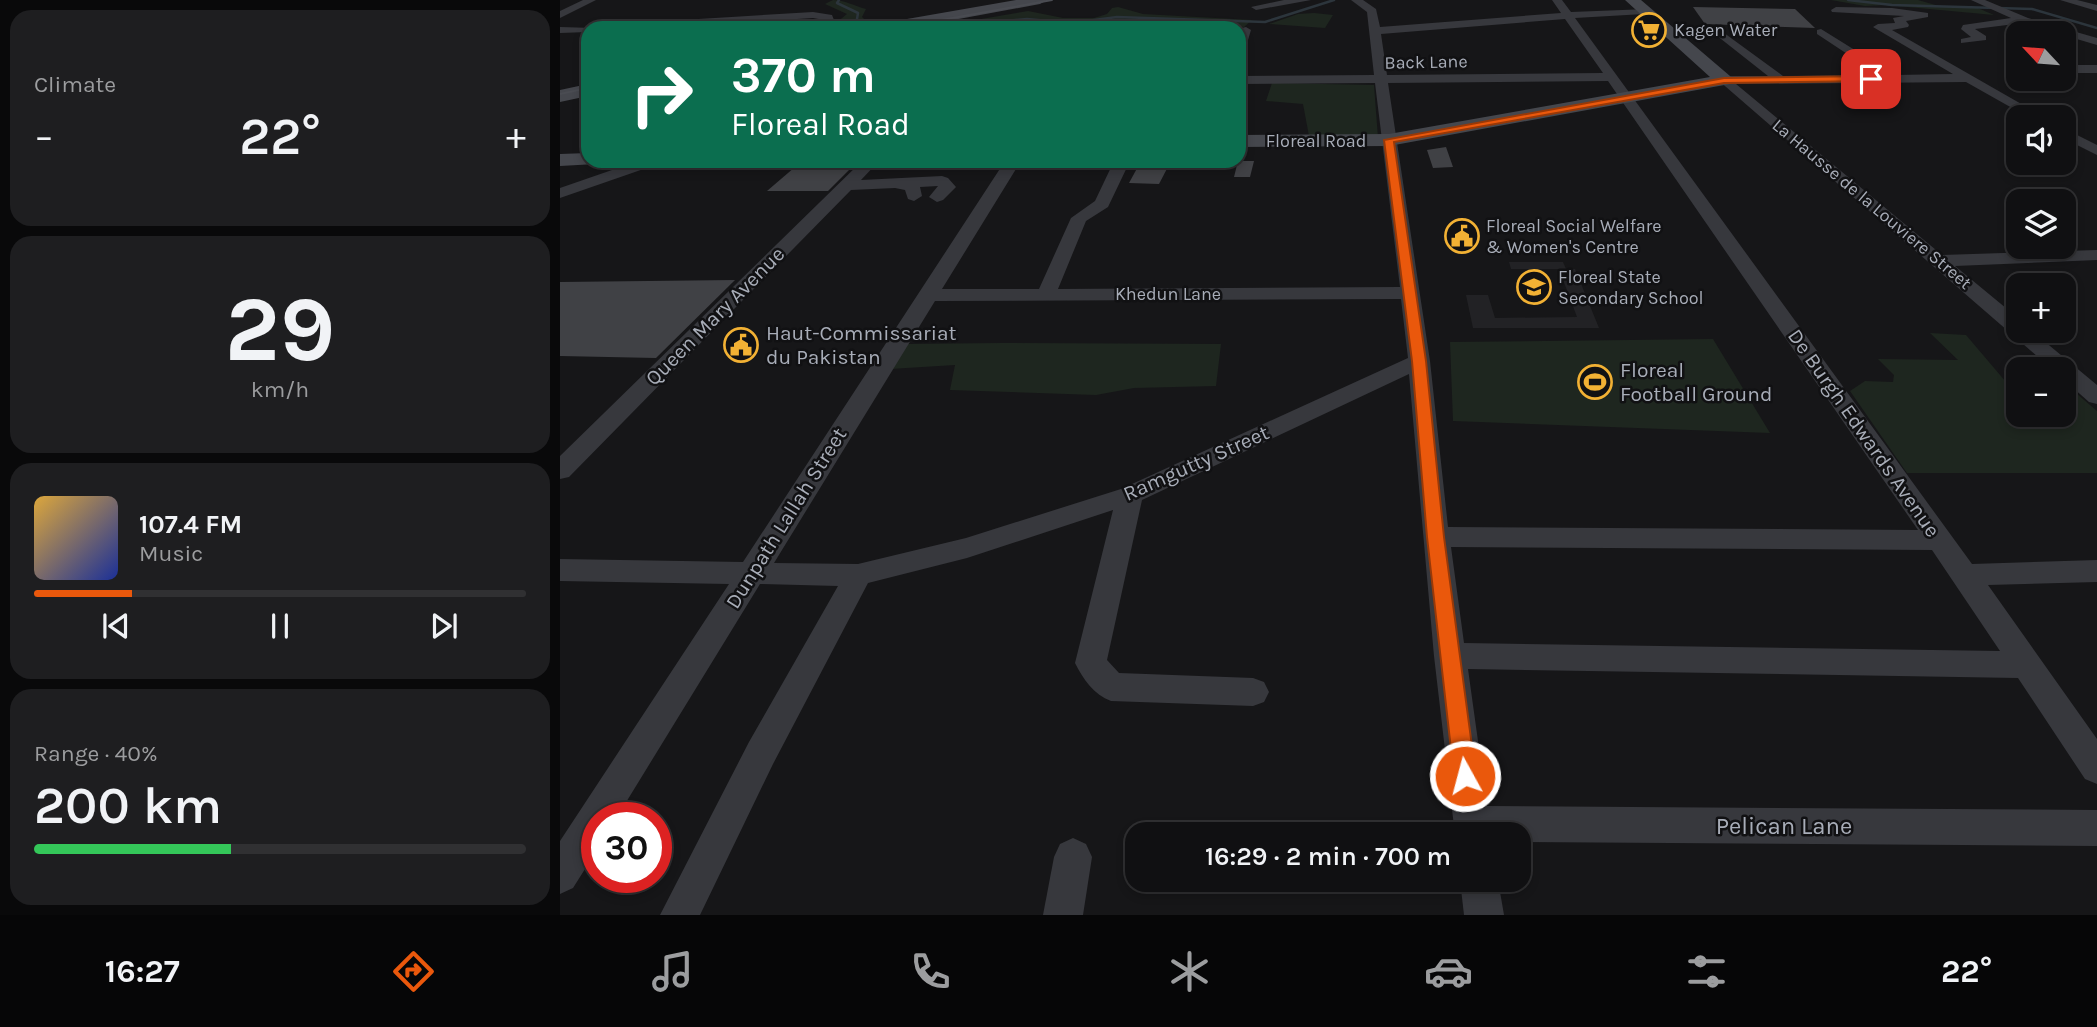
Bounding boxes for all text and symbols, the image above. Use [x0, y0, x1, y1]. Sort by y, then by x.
supermarket icon: Kagen Water [1630, 11, 1668, 49]
place label: Kagen Water [1674, 19, 1778, 41]
north arrow [2006, 21, 2076, 91]
map controls [2006, 21, 2076, 427]
text: 370 m [731, 47, 876, 104]
icon: right [616, 49, 707, 140]
pin [1841, 49, 1901, 109]
street label: Back Lane [1384, 50, 1468, 74]
icon: arrive [1852, 60, 1890, 98]
text: Climate [34, 71, 116, 98]
button: sound [2006, 105, 2076, 175]
text: 22° [239, 106, 321, 167]
text: Floreal Road [731, 106, 910, 143]
text: − [34, 114, 54, 159]
text: + [506, 114, 526, 159]
street label: La Hausse de la Louviere Street [1768, 114, 1976, 294]
street label: Floreal Road [1266, 130, 1366, 152]
button: layers [2006, 189, 2076, 259]
place label: Floreal Social Welfare & Women's Centre [1486, 215, 1662, 258]
public building icon: Floreal Social Welfare & Women's Centre [1443, 217, 1481, 255]
street label: Queen Mary Avenue [641, 242, 789, 390]
place label: Floreal State Secondary School [1558, 266, 1704, 309]
school or university icon: Floreal State Secondary School [1515, 268, 1553, 306]
button: + [2006, 273, 2076, 343]
text: 29 [225, 277, 335, 383]
street label: Khedun Lane [1115, 283, 1221, 305]
place label: Haut-Commissariat du Pakistan [766, 321, 956, 369]
street label: De Burgh Edwards Avenue [1783, 324, 1945, 542]
public building icon: Haut-Commissariat du Pakistan [722, 326, 760, 364]
button: − [2006, 357, 2076, 427]
place label: Floreal Football Ground [1620, 358, 1772, 406]
sports icon: Floreal Football Ground [1576, 363, 1614, 401]
text: km/h [251, 376, 309, 403]
street label: Ramgutty Street [1119, 420, 1273, 506]
street label: Dunpath Lallah Street [721, 423, 852, 613]
text: 107.4 FM [139, 509, 242, 540]
text: Music [139, 540, 203, 567]
icon: previous [97, 607, 135, 645]
icon: pause [261, 607, 299, 645]
icon: next [425, 607, 463, 645]
position arrow [1428, 739, 1502, 813]
text: Range · 40% [34, 740, 158, 767]
text: 200 km [34, 775, 222, 836]
speed limit sign: 30 [581, 802, 672, 893]
street label: Pelican Lane [1716, 812, 1852, 840]
text: 16:29 · 2 min · 700 m [1205, 841, 1451, 872]
icon: directions [389, 947, 438, 996]
icon: music [648, 947, 697, 996]
icon: phone [906, 947, 955, 996]
icon: climate [1165, 947, 1214, 996]
icon: car [1424, 947, 1473, 996]
icon: filters [1682, 947, 1731, 996]
text: 16:27 [105, 953, 180, 990]
text: 22° [1941, 953, 1992, 990]

